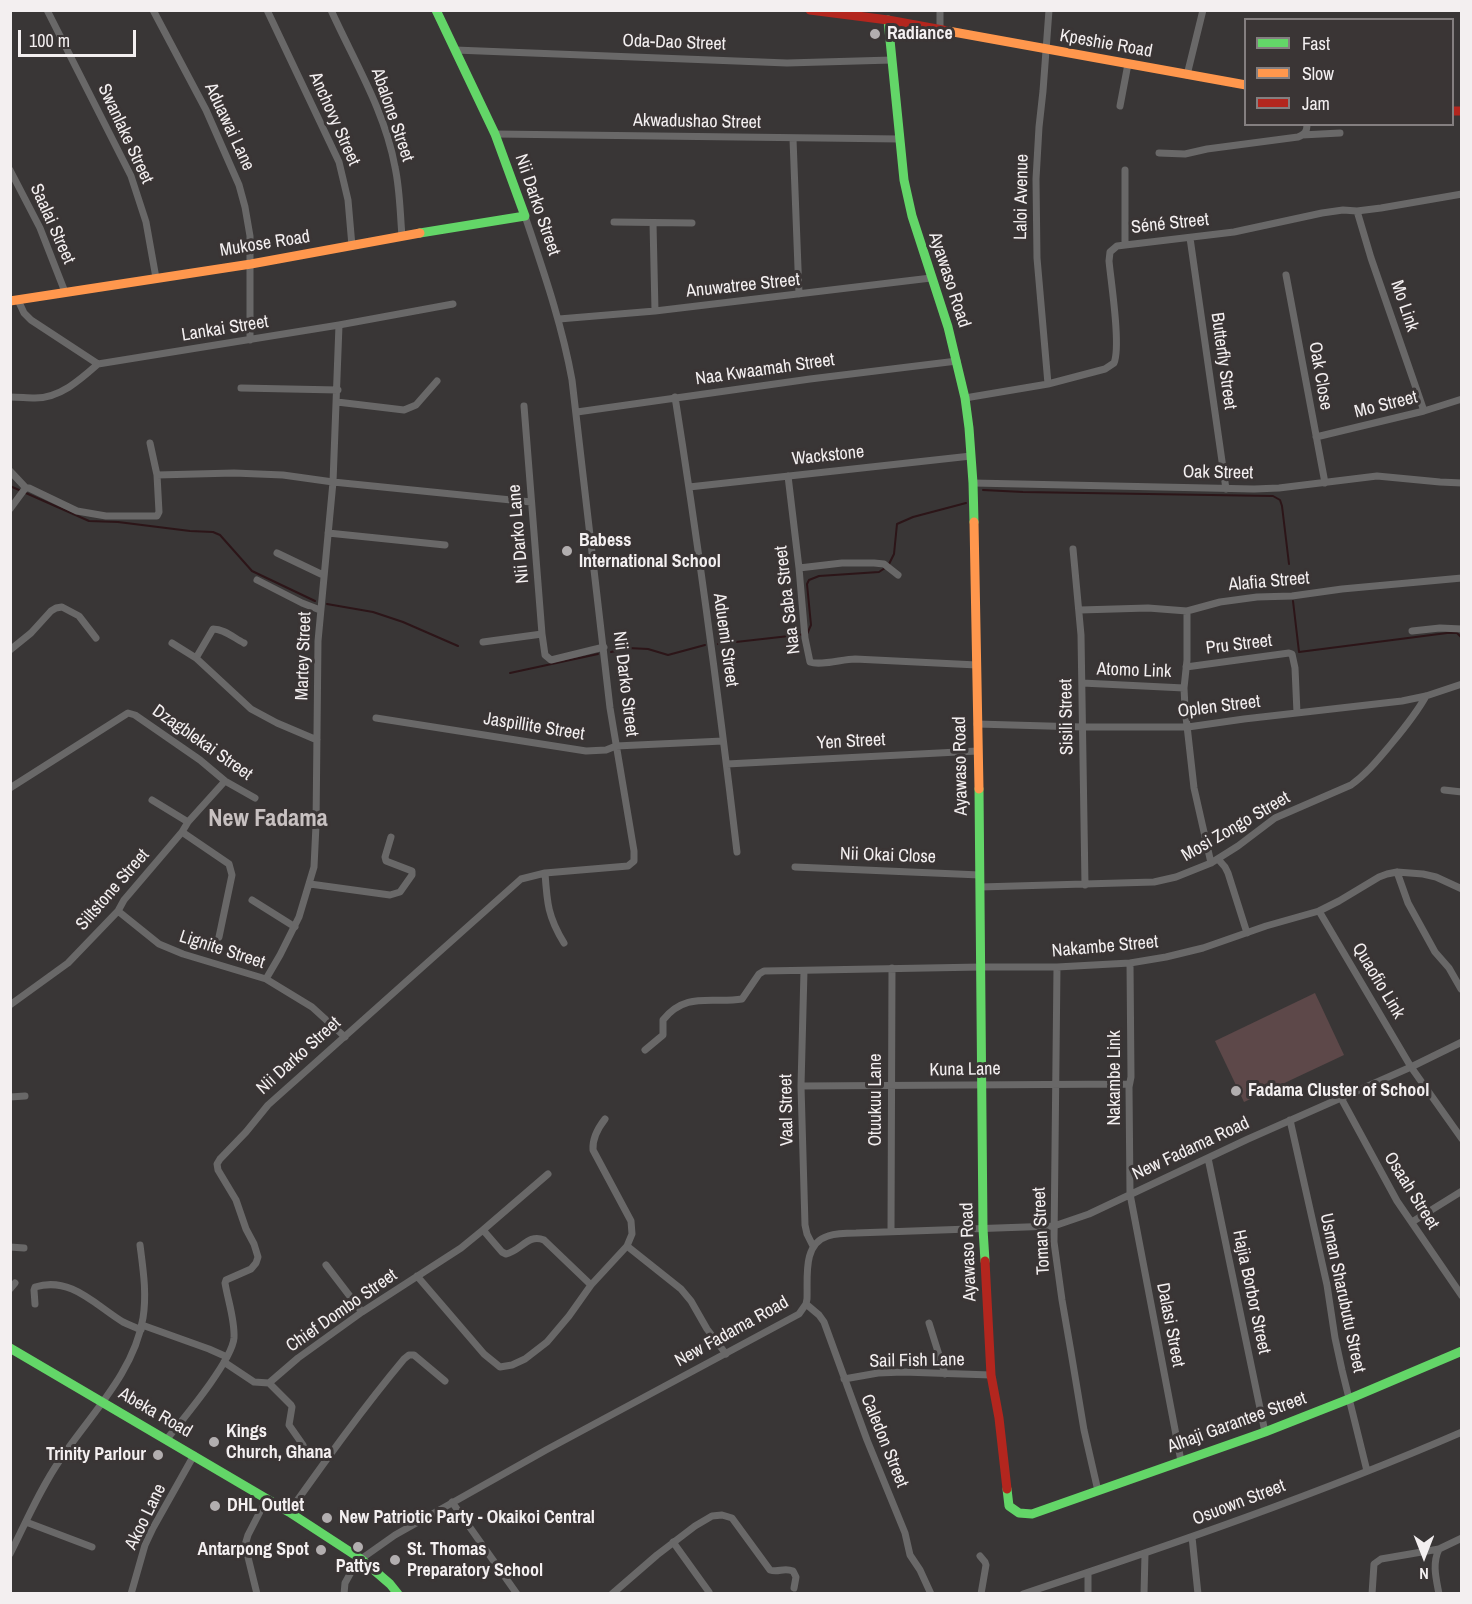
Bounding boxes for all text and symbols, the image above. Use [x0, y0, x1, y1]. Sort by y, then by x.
scale bar [21, 18, 140, 56]
legend [1244, 18, 1454, 126]
place label: Radiance [887, 23, 953, 45]
street label: Kpeshie Road [1058, 25, 1154, 63]
marker: Radiance [868, 27, 882, 41]
text: 100 m [29, 28, 70, 53]
street label: Oda-Dao Street [622, 30, 726, 56]
text: Fast [1302, 31, 1330, 56]
text: Slow [1302, 61, 1334, 86]
street label: Abalone Street [366, 65, 418, 165]
street label: Anchovy Street [304, 69, 364, 169]
street label: Aduawai Lane [199, 80, 259, 174]
street label: Swanlake Street [93, 81, 157, 187]
text: Jam [1302, 91, 1330, 116]
street label: Akwadushao Street [633, 110, 761, 134]
street label: Nii Darko Street [510, 151, 564, 259]
street label: Laloi Avenue [1010, 154, 1034, 240]
street label: Saalai Street [25, 181, 79, 267]
street label: Séné Street [1130, 209, 1210, 239]
street label: Mukose Road [218, 226, 312, 262]
street label: Ayawaso Road [923, 230, 975, 330]
street label: Anuwatree Street [685, 269, 801, 303]
street label: Mo Link [1385, 278, 1423, 334]
street label: Lankai Street [180, 311, 270, 347]
street label: Butterfly Street [1206, 311, 1240, 411]
street label: Oak Close [1303, 340, 1337, 412]
street label: Naa Kwaamah Street [694, 350, 836, 390]
street label: Mo Street [1352, 387, 1420, 423]
street label: Wackstone [791, 441, 865, 471]
street label: Oak Street [1183, 462, 1253, 484]
street label: Nii Darko Lane [504, 484, 534, 584]
place label: Babess International School [579, 530, 721, 572]
marker: Babess International School [560, 544, 574, 558]
street label: Naa Saba Street [771, 545, 805, 655]
street label: Alafia Street [1228, 568, 1310, 596]
street label: Aduemi Street [708, 592, 742, 688]
street label: Martey Street [292, 611, 316, 701]
street label: Nii Darko Street [608, 630, 642, 738]
street label: Pru Street [1205, 630, 1273, 660]
street label: Atomo Link [1096, 659, 1172, 683]
street label: Sisili Street [1056, 679, 1078, 755]
street label: Oplen Street [1177, 691, 1261, 723]
street label: Dzagblekai Street [148, 701, 256, 785]
street label: Jaspillite Street [482, 708, 586, 746]
street label: Ayawaso Road [949, 716, 973, 816]
street label: Yen Street [816, 729, 886, 755]
street label: Mosi Zongo Street [1178, 787, 1294, 867]
district label: New Fadama [208, 806, 328, 834]
street label: Nii Okai Close [840, 844, 936, 868]
street label: Siltstone Street [72, 845, 154, 935]
street label: Lignite Street [177, 926, 267, 974]
street label: Nakambe Street [1051, 932, 1159, 962]
street label: Quaofio Link [1347, 939, 1409, 1023]
street label: Nii Darko Street [252, 1013, 346, 1099]
street label: Nakambe Link [1104, 1030, 1126, 1126]
street label: Otuukuu Lane [865, 1054, 887, 1146]
street label: Kuna Lane [929, 1059, 1001, 1081]
street label: Vaal Street [776, 1074, 798, 1146]
place label: Fadama Cluster of School [1248, 1080, 1429, 1102]
marker: Fadama Cluster of School [1229, 1084, 1243, 1098]
street label: New Fadama Road [1129, 1112, 1253, 1186]
street label: Osaah Street [1379, 1148, 1443, 1234]
street label: Toman Street [1029, 1187, 1055, 1275]
street label: Ayawaso Road [956, 1202, 982, 1302]
street label: Usman Sharubutu Street [1315, 1211, 1369, 1375]
street label: Hajia Borbor Street [1227, 1228, 1275, 1356]
street label: Chief Dombo Street [282, 1265, 402, 1357]
street label: Dalasi Street [1151, 1281, 1189, 1369]
street label: New Fadama Road [671, 1292, 793, 1372]
street label: Sail Fish Lane [869, 1349, 965, 1373]
street label: Abeka Road [114, 1383, 196, 1443]
street label: Alhaji Garantee Street [1165, 1388, 1309, 1458]
street label: Caledon Street [856, 1391, 912, 1491]
place label: Kings Church, Ghana [226, 1421, 332, 1464]
marker: Kings Church, Ghana [207, 1435, 221, 1449]
place label: Trinity Parlour [46, 1444, 146, 1466]
marker: Trinity Parlour [151, 1448, 165, 1462]
street label: Osuown Street [1190, 1475, 1288, 1531]
street label: Akoo Lane [121, 1481, 171, 1553]
place label: DHL Outlet [227, 1495, 304, 1517]
marker: DHL Outlet [208, 1499, 222, 1513]
place label: New Patriotic Party - Okaikoi Central [339, 1507, 595, 1529]
marker: New Patriotic Party - Okaikoi Central [320, 1511, 334, 1525]
north arrow [1394, 1526, 1454, 1586]
place label: Antarpong Spot [197, 1539, 309, 1561]
place label: St. Thomas Preparatory School [407, 1539, 543, 1582]
marker: Pattys [351, 1540, 365, 1554]
marker: Antarpong Spot [314, 1543, 328, 1557]
marker: St. Thomas Preparatory School [388, 1553, 402, 1567]
place label: Pattys [336, 1556, 380, 1578]
text: N [1419, 1563, 1429, 1585]

